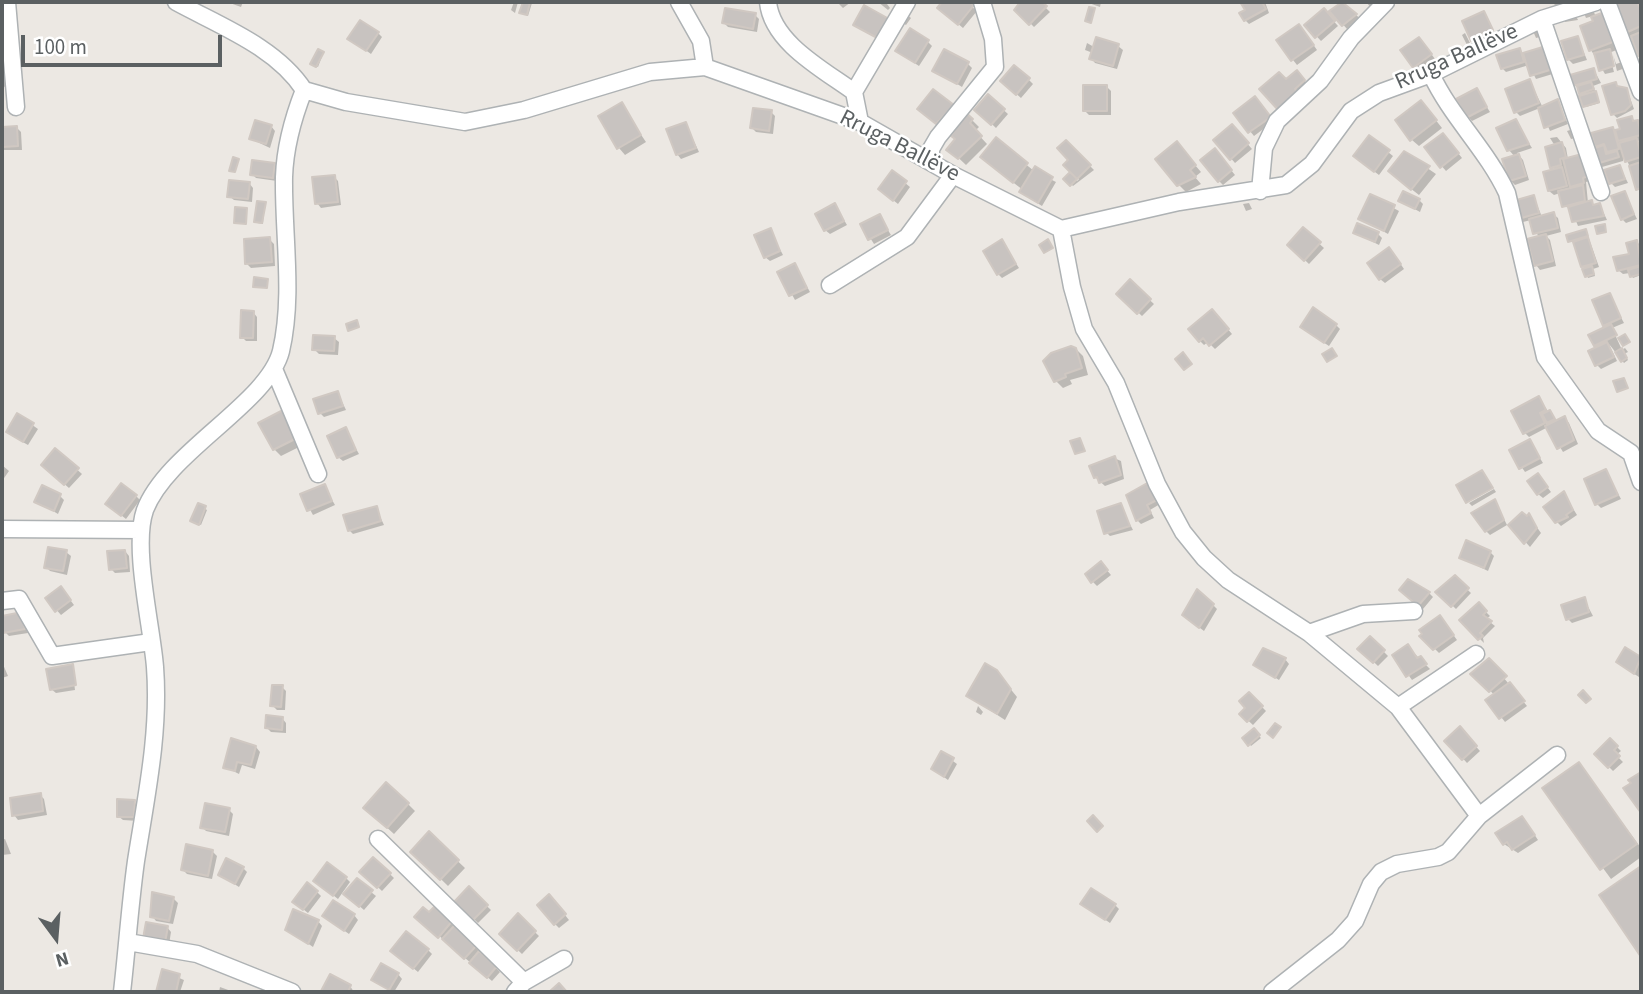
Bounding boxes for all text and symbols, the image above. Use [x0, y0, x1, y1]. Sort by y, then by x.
street label: Rruga Ballëve [1391, 19, 1523, 97]
scale bar [24, 21, 226, 65]
text: 100 m [34, 32, 87, 62]
street label: Rruga Ballëve [834, 105, 964, 189]
north arrow [21, 903, 91, 973]
text: N [52, 944, 72, 973]

